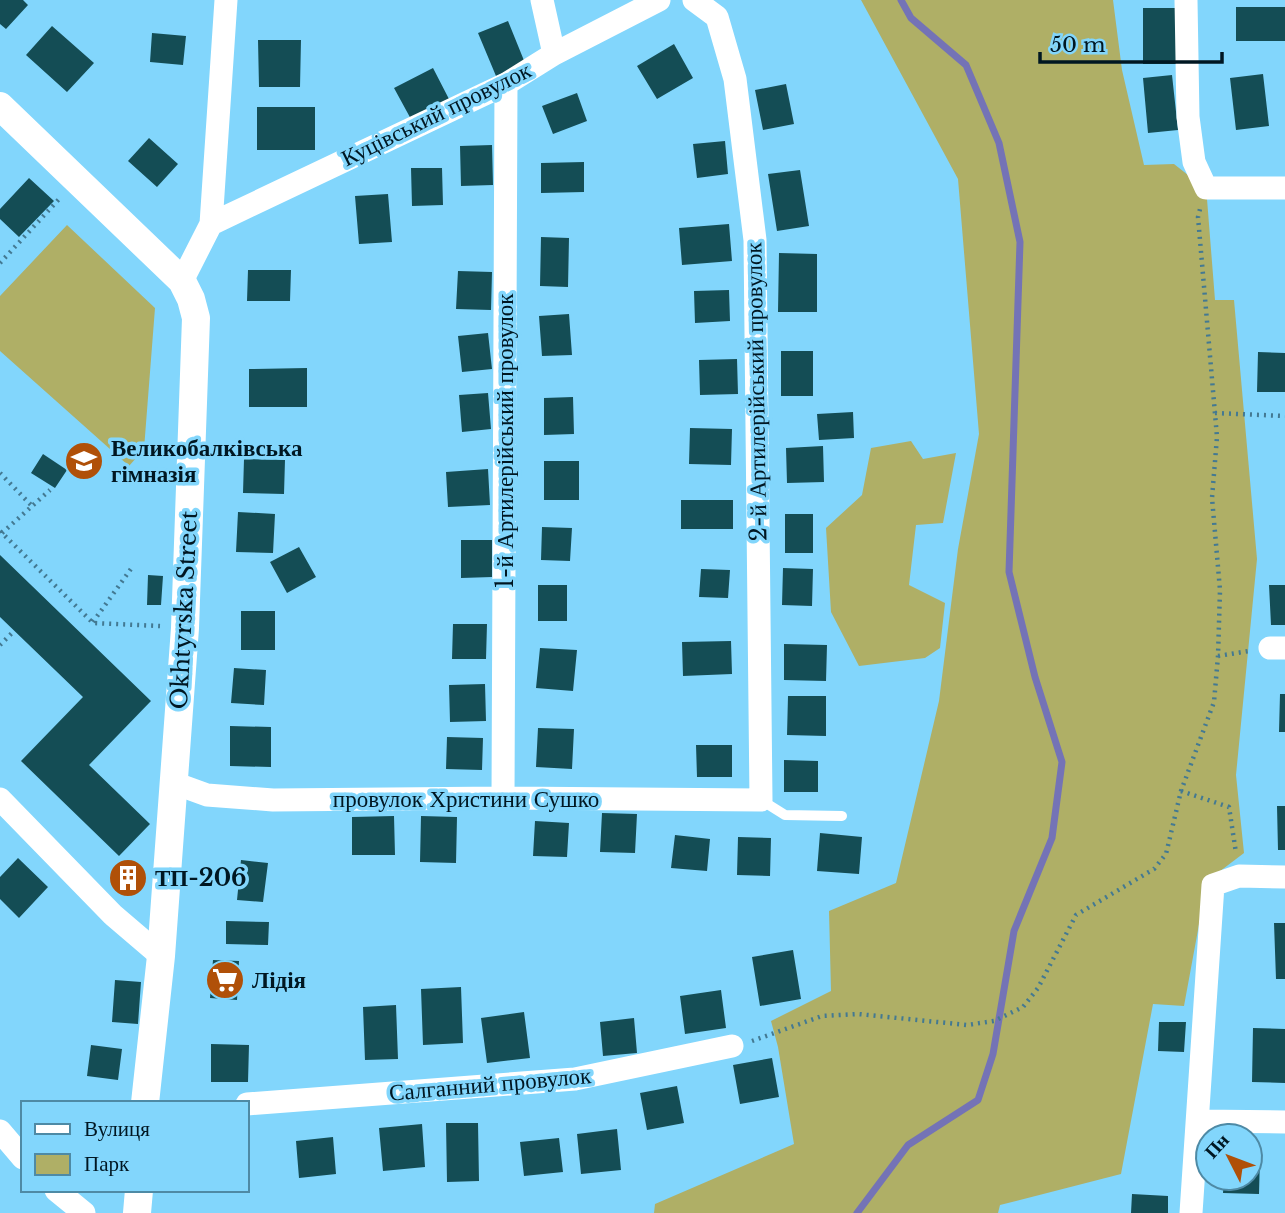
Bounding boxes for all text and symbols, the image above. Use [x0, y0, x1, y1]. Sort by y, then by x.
scale bar [1040, 21, 1222, 65]
text: 50 m [1050, 32, 1106, 58]
street label: Куцівський провулок [337, 56, 536, 172]
street label: 2-й Артилерійський провулок [739, 242, 773, 542]
street label: 1-й Артилерійський провулок [491, 293, 519, 588]
place label: Великобалківська гімназія [111, 434, 303, 488]
school or university icon: Великобалківська гімназія [63, 440, 105, 482]
street label: Okhtyrska Street [165, 510, 203, 710]
street label: провулок Христини Сушко [333, 785, 599, 813]
building icon: ТП-206 [107, 857, 149, 899]
place label: ТП-206 [155, 864, 247, 892]
supermarket icon: Лідія [204, 959, 246, 1001]
place label: Лідія [252, 966, 306, 994]
street label: Салганний провулок [388, 1061, 593, 1107]
legend [21, 1101, 248, 1192]
text: Вулиця [84, 1116, 150, 1142]
north arrow [1194, 1122, 1264, 1192]
text: Пн [1200, 1129, 1234, 1163]
text: Парк [84, 1151, 130, 1177]

